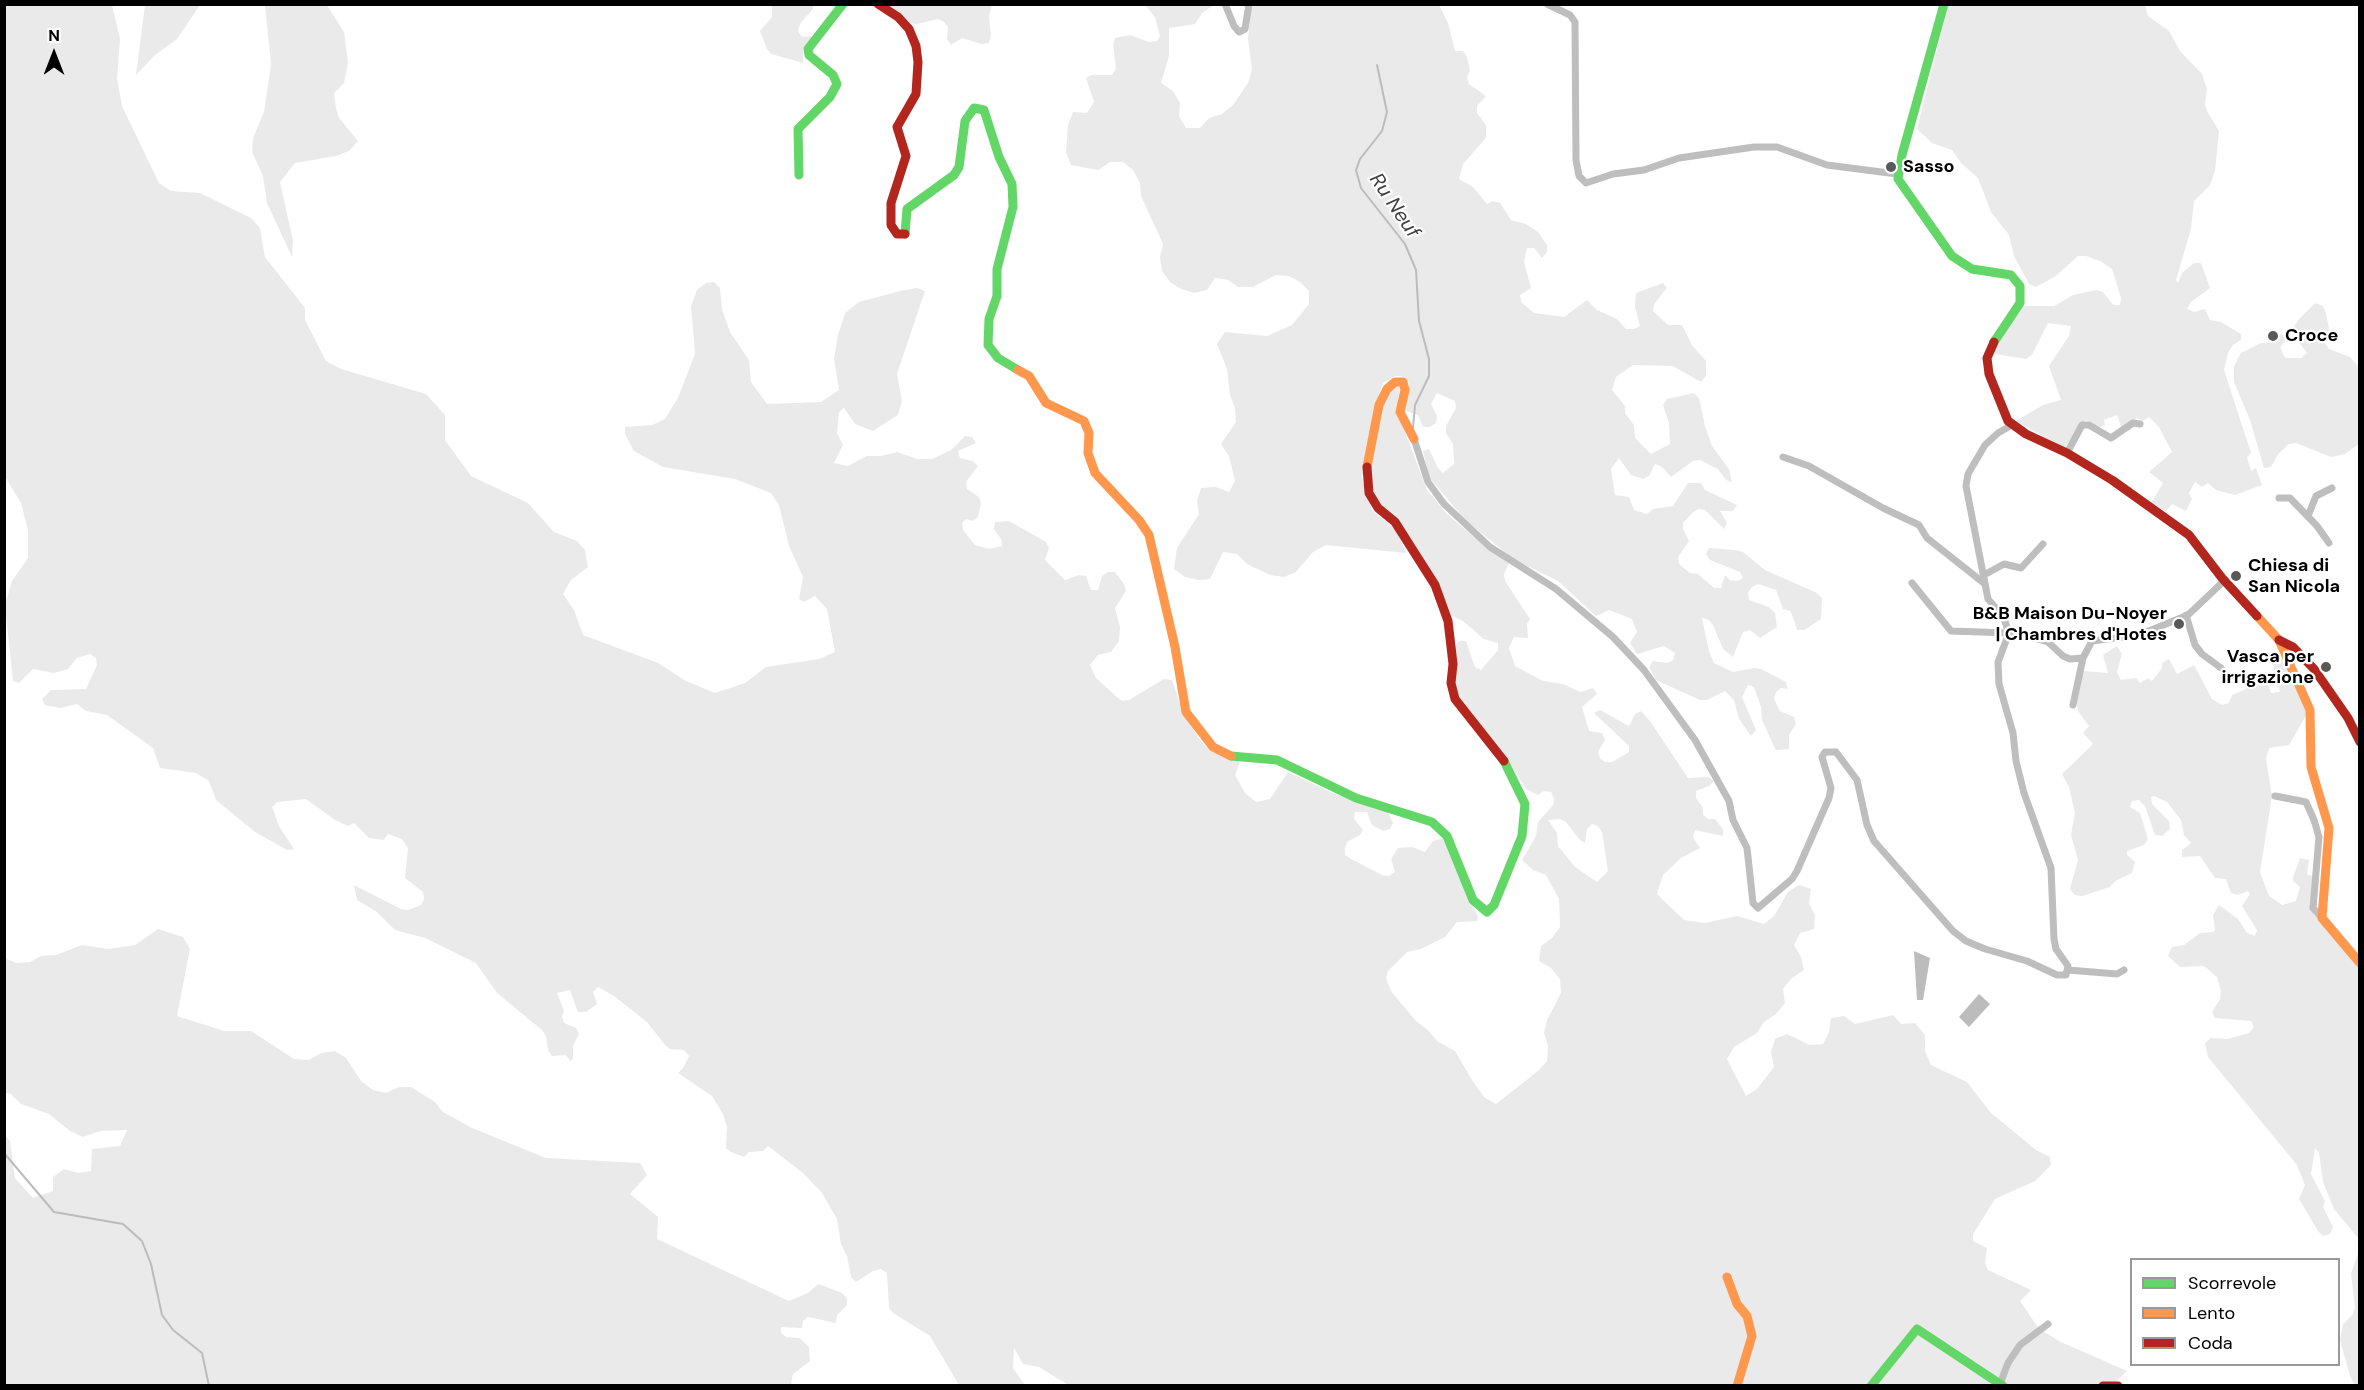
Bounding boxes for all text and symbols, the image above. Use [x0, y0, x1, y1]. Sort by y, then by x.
north arrow [24, 24, 84, 84]
text: N [48, 25, 60, 46]
place label: Sasso [1903, 156, 1955, 178]
marker: Sasso [1884, 160, 1898, 174]
water label: Ru Neuf [1364, 169, 1424, 243]
place label: Croce [2285, 325, 2338, 347]
marker: Croce [2266, 329, 2280, 343]
place label: Chiesa di San Nicola [2248, 555, 2340, 598]
marker: Chiesa di San Nicola [2229, 569, 2243, 583]
place label: B&B Maison Du-Noyer | Chambres d'Hotes [1973, 603, 2167, 646]
marker: B&B Maison Du-Noyer | Chambres d'Hotes [2172, 617, 2186, 631]
place label: Vasca per irrigazione [2221, 646, 2314, 688]
marker: Vasca per irrigazione [2319, 660, 2333, 674]
legend [2130, 1258, 2340, 1366]
text: Scorrevole [2188, 1271, 2276, 1295]
text: Lento [2188, 1301, 2235, 1325]
text: Coda [2188, 1331, 2233, 1355]

